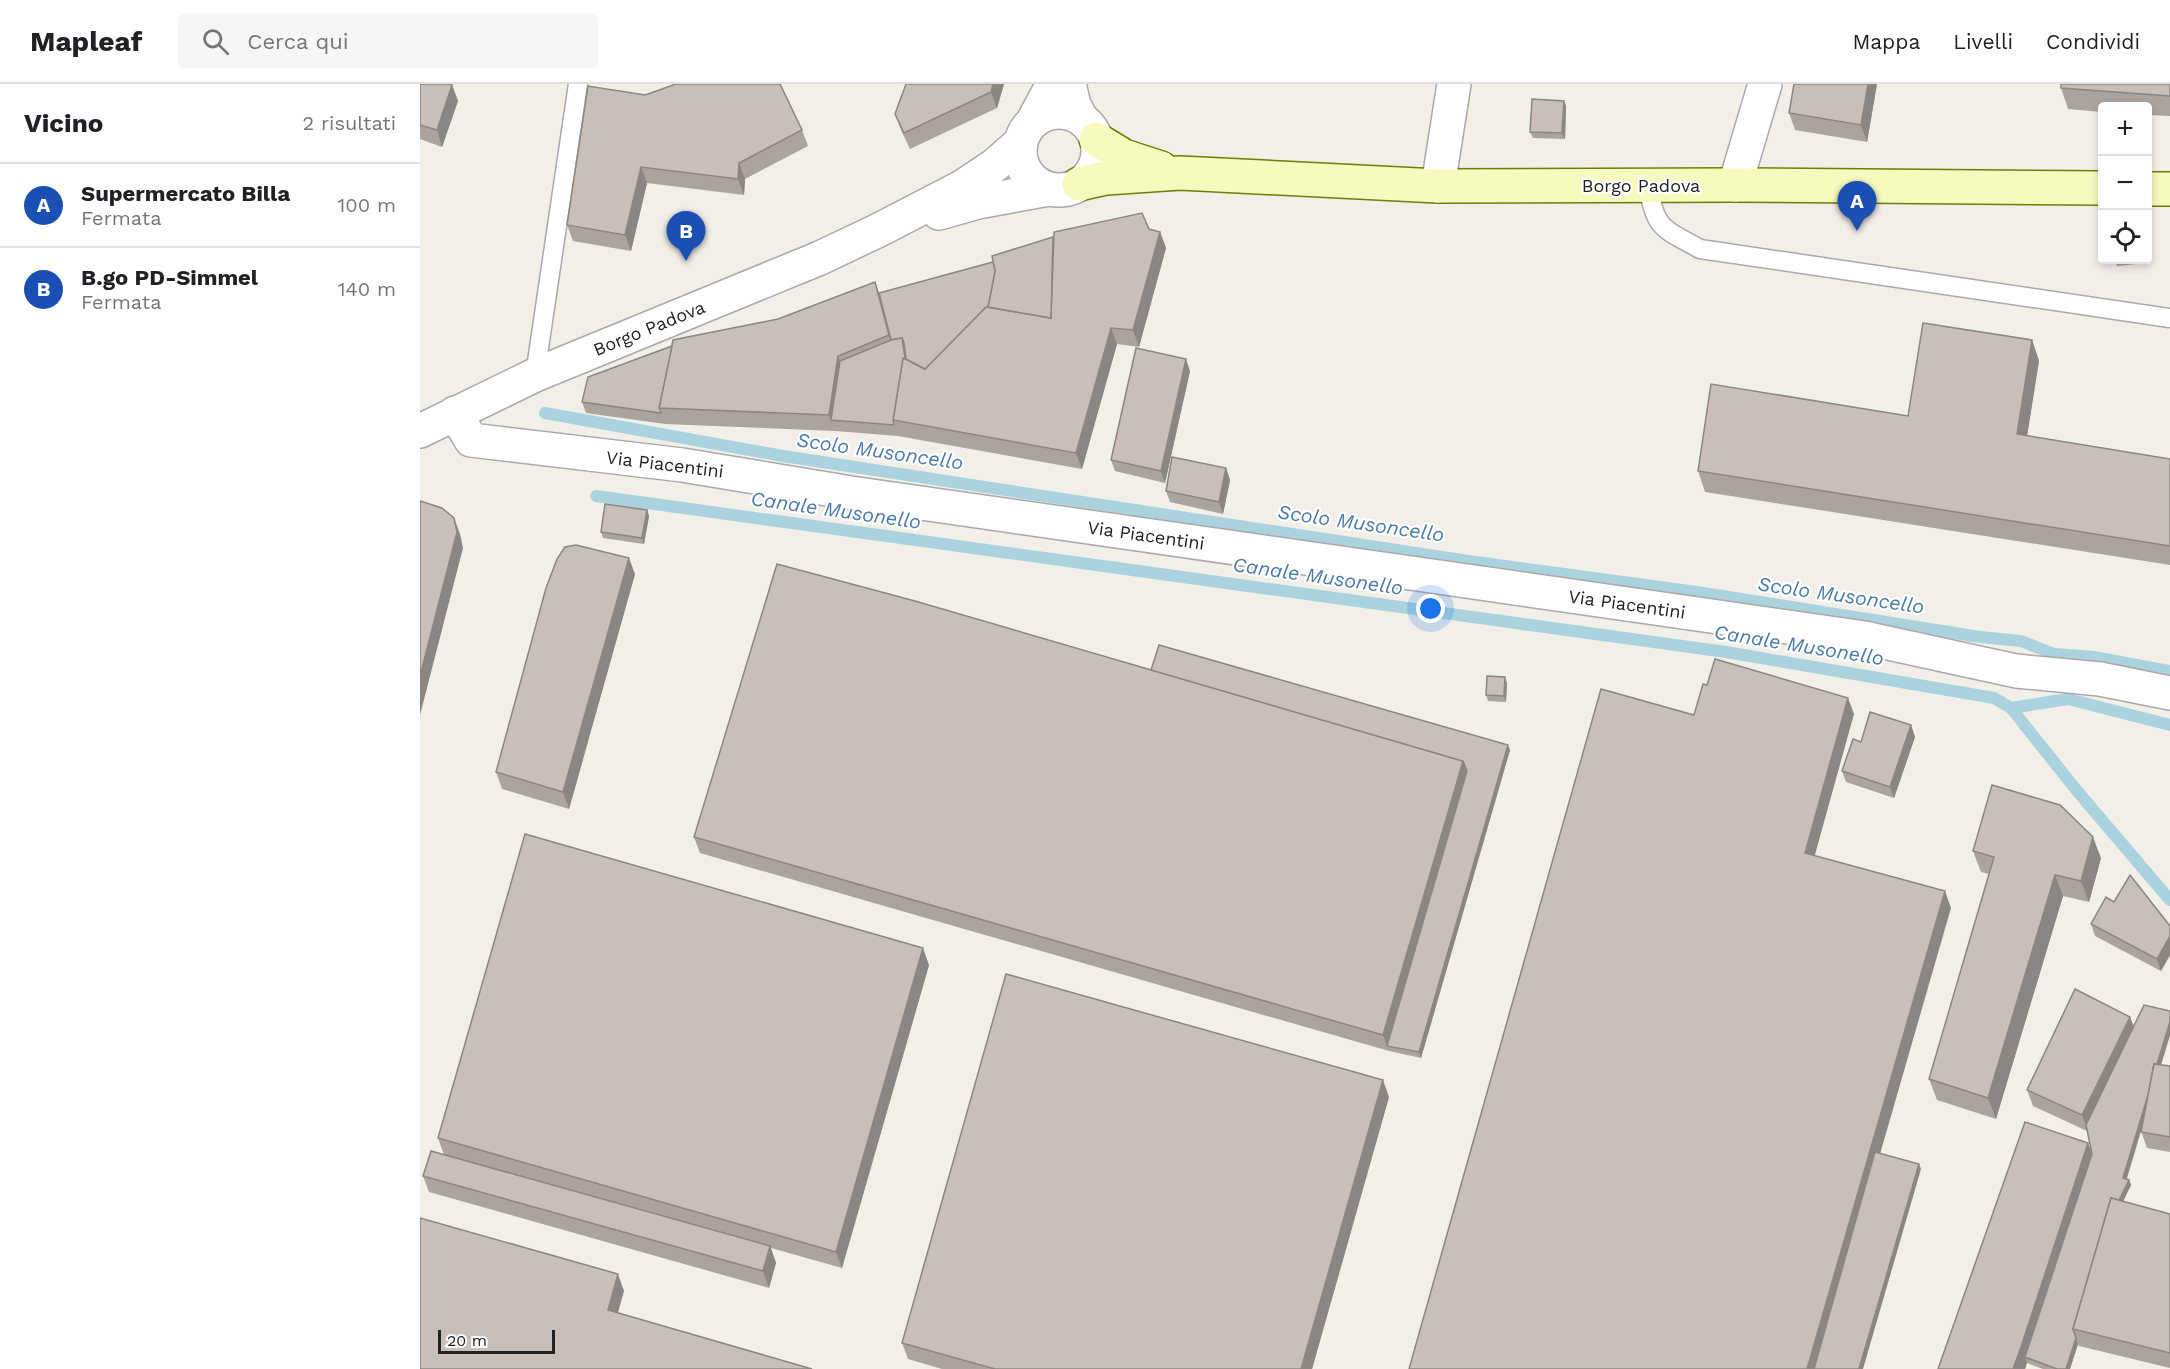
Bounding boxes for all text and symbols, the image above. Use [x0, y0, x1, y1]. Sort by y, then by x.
search box [178, 14, 598, 68]
text: Mapleaf [30, 25, 142, 58]
icon: search [199, 25, 232, 58]
text: Cerca qui [247, 29, 349, 54]
text: Mappa [1852, 29, 1920, 54]
text: Livelli [1953, 29, 2013, 54]
text: Condividi [2046, 29, 2140, 54]
map controls [2098, 102, 2152, 264]
button: + [2098, 102, 2152, 156]
text: Vicino [24, 108, 103, 138]
text: 2 risultati [302, 111, 396, 135]
button: − [2098, 156, 2152, 210]
street label: Borgo Padova [1582, 175, 1700, 196]
text: Supermercato Billa [81, 181, 290, 206]
pin: A [1838, 182, 1876, 231]
text: A [37, 193, 50, 217]
text: 100 m [337, 193, 396, 217]
text: Fermata [81, 206, 161, 230]
button: locate [2098, 210, 2152, 264]
pin: B [666, 212, 706, 261]
text: B.go PD-Simmel [81, 265, 258, 290]
text: B [37, 277, 50, 301]
text: 140 m [338, 277, 396, 301]
text: Fermata [81, 290, 161, 314]
street label: Borgo Padova [590, 296, 708, 360]
water label: Scolo Musoncello [795, 427, 965, 475]
street label: Via Piacentini [605, 446, 725, 482]
water label: Canale Musonello [749, 486, 923, 534]
water label: Scolo Musoncello [1276, 499, 1446, 547]
street label: Via Piacentini [1086, 516, 1206, 554]
water label: Canale Musonello [1231, 552, 1405, 600]
water label: Scolo Musoncello [1756, 571, 1926, 619]
street label: Via Piacentini [1567, 585, 1687, 623]
your location [1416, 594, 1445, 623]
water label: Canale Musonello [1712, 620, 1886, 670]
scale bar [438, 1327, 555, 1354]
text: 20 m [447, 1331, 487, 1350]

